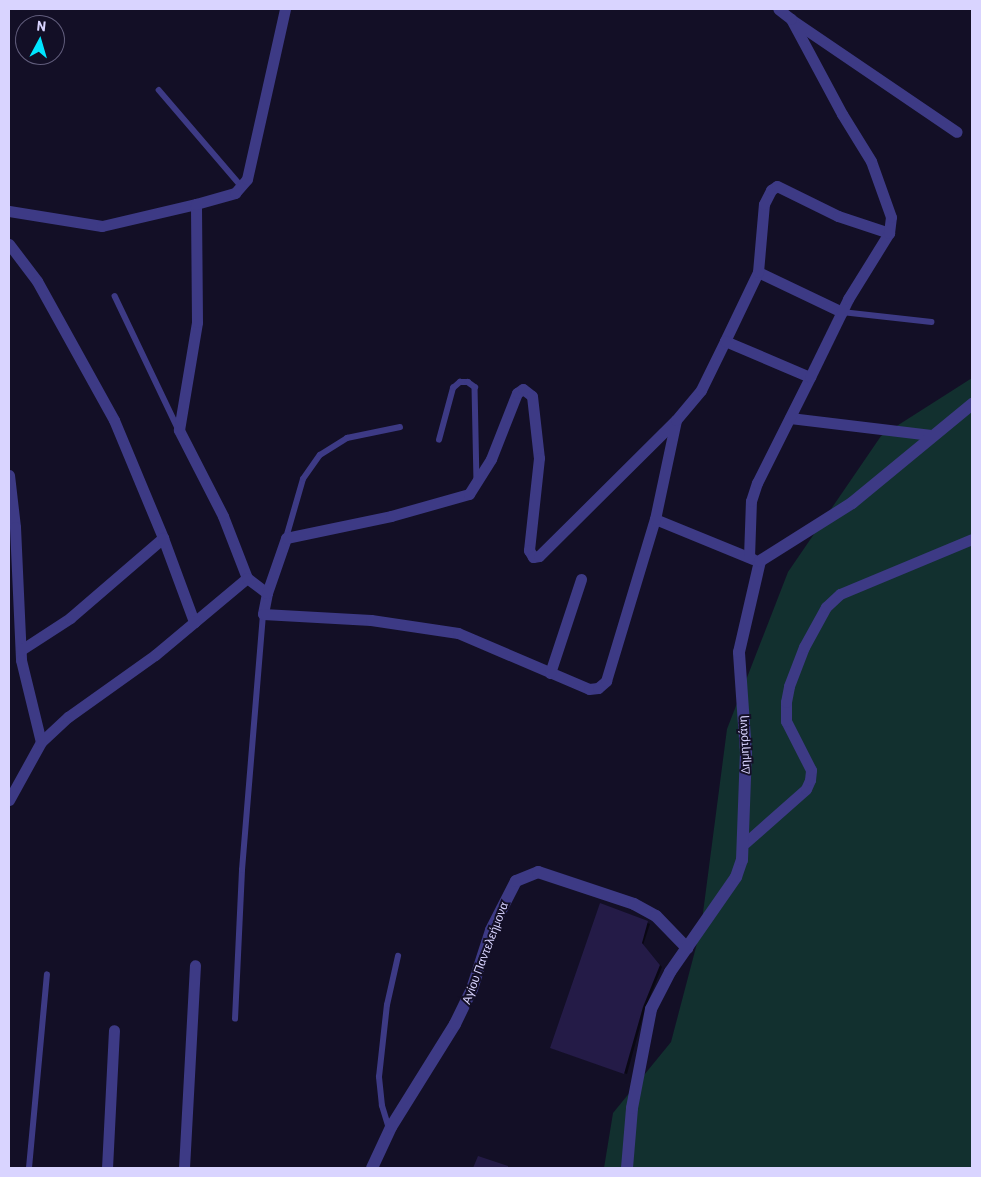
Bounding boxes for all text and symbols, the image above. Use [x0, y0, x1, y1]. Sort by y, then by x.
north arrow [15, 15, 65, 65]
text: N [36, 17, 47, 35]
street label: Δημητράνη [735, 715, 753, 775]
street label: Αγίου Παντελεήμονα [459, 900, 511, 1006]

